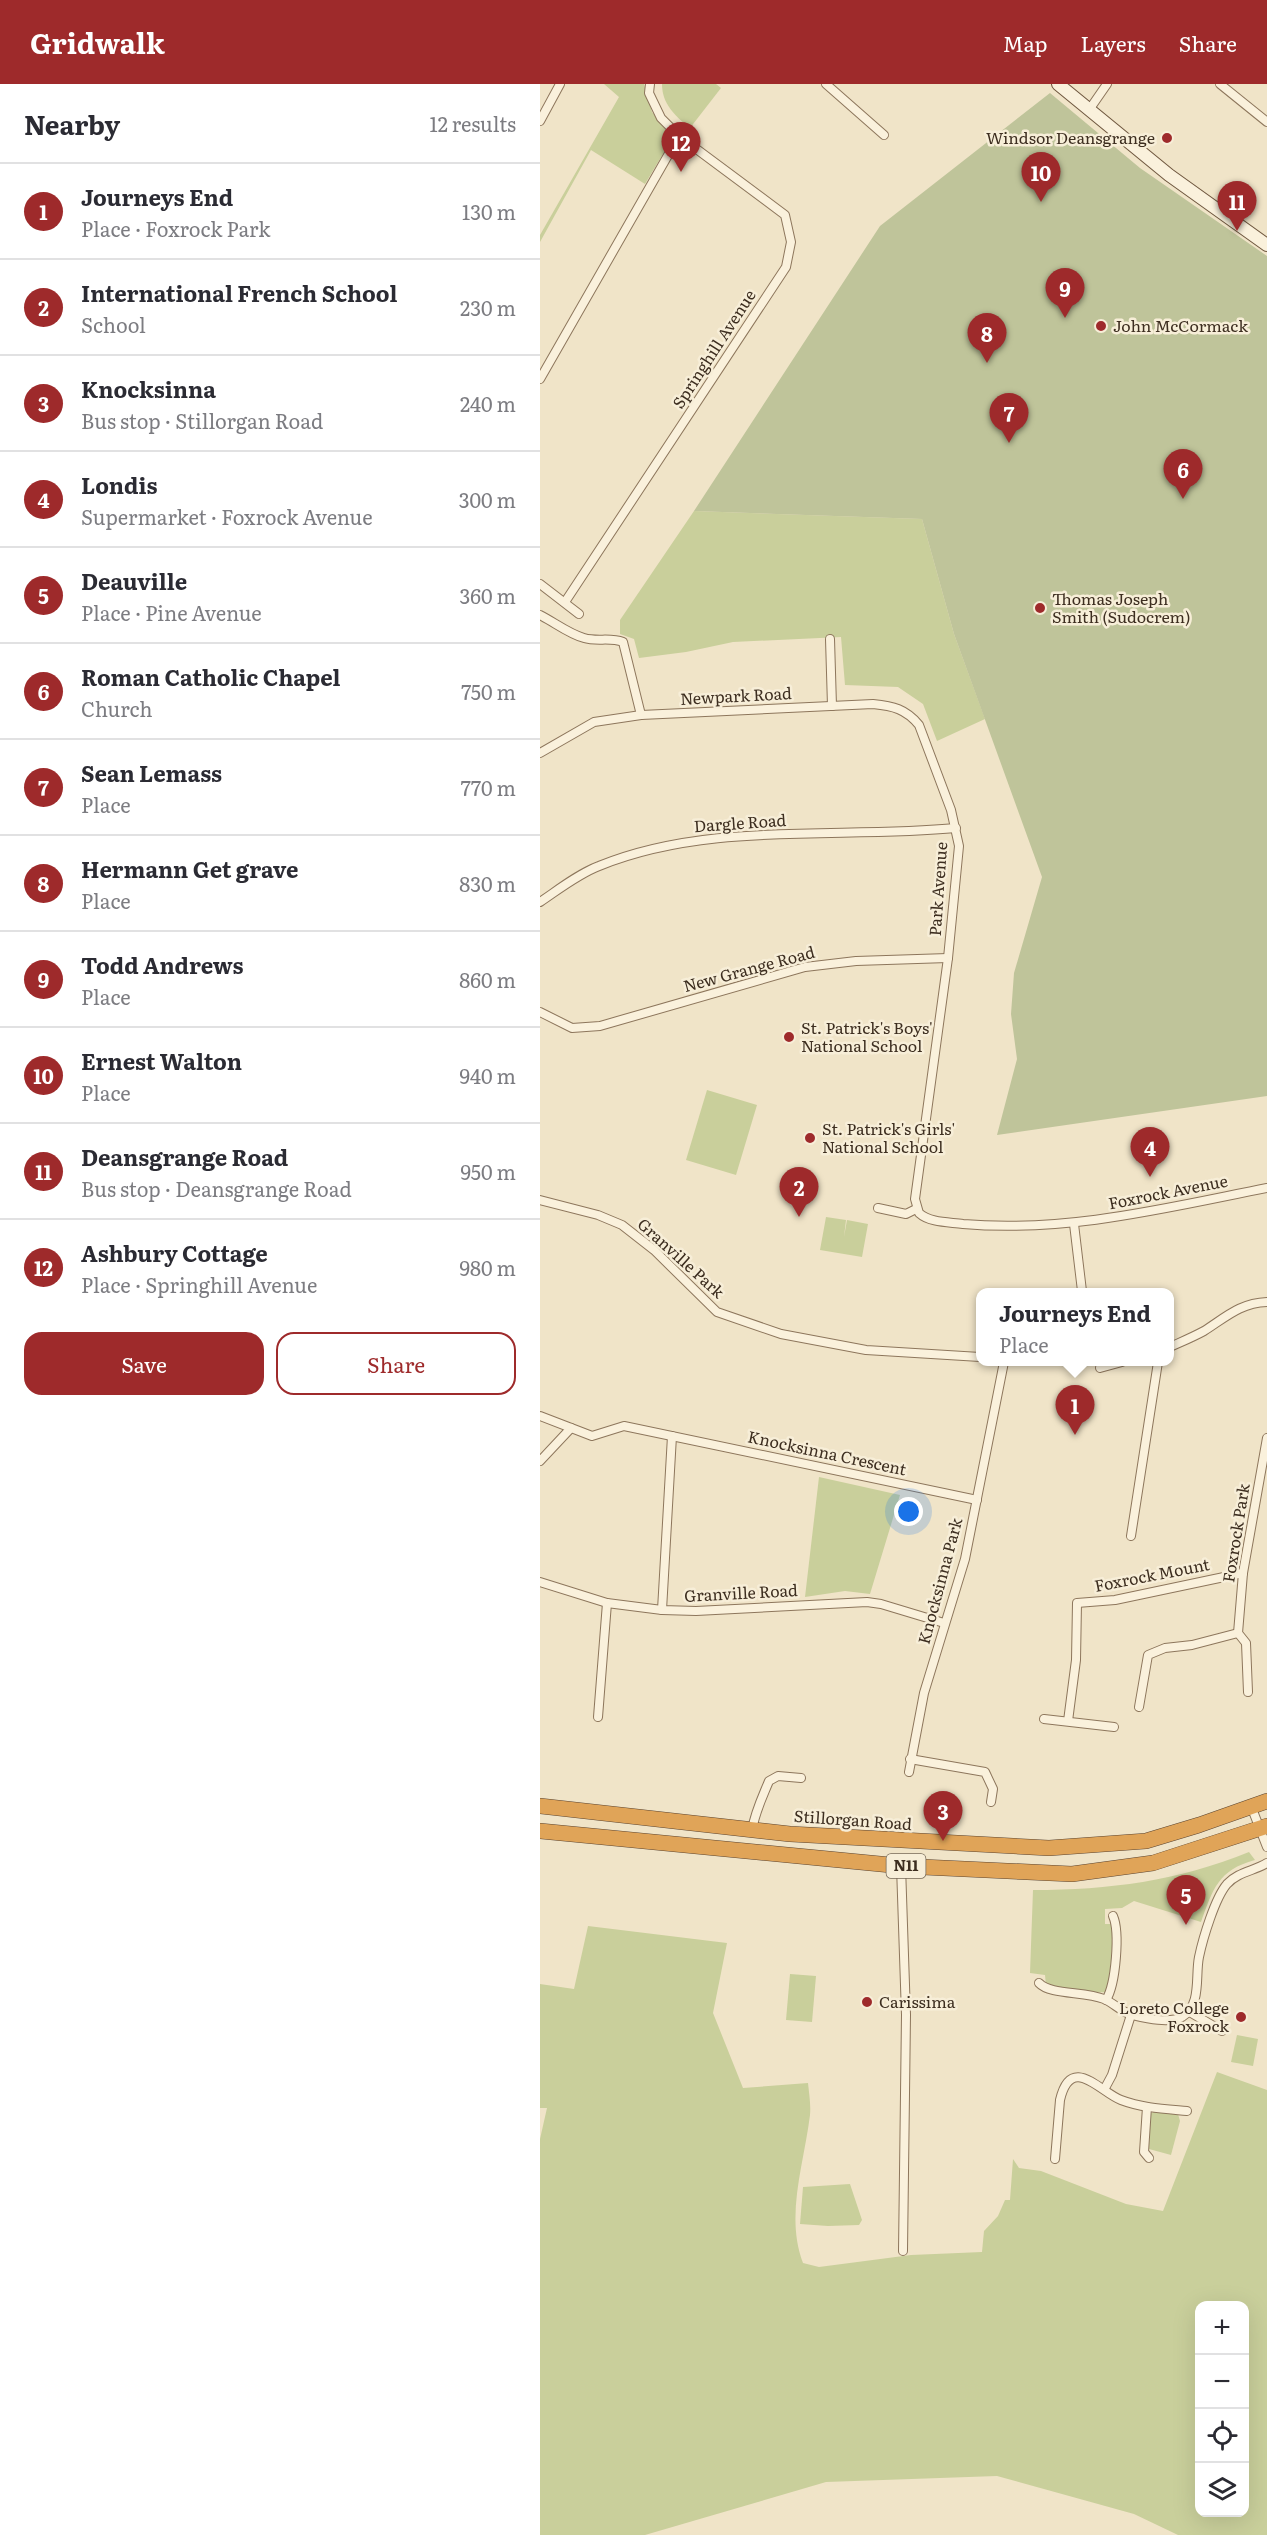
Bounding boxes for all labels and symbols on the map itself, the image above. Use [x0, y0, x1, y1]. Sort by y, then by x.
pin: 12 [662, 122, 700, 172]
place label: Windsor Deansgrange [986, 125, 1155, 149]
marker: Windsor Deansgrange [1160, 131, 1174, 145]
pin: 10 [1022, 152, 1060, 202]
pin: 11 [1218, 182, 1256, 231]
pin: 9 [1046, 268, 1084, 318]
street label: Springhill Avenue [666, 284, 761, 413]
place label: John McCormack [1113, 313, 1248, 337]
pin: 8 [968, 314, 1006, 363]
marker: John McCormack [1094, 319, 1108, 333]
pin: 7 [990, 394, 1028, 443]
pin: 6 [1164, 450, 1202, 499]
place label: Thomas Joseph Smith (Sudocrem) [1052, 586, 1190, 628]
marker: Thomas Joseph Smith (Sudocrem) [1033, 601, 1047, 615]
street label: Newpark Road [679, 680, 793, 710]
street label: Dargle Road [693, 807, 787, 837]
street label: Park Avenue [922, 841, 952, 937]
street label: New Grange Road [680, 939, 817, 997]
place label: St. Patrick's Boys' National School [801, 1015, 933, 1057]
marker: St. Patrick's Boys' National School [782, 1030, 796, 1044]
place label: St. Patrick's Girls' National School [822, 1116, 955, 1158]
pin: 4 [1130, 1128, 1170, 1177]
marker: St. Patrick's Girls' National School [803, 1131, 817, 1145]
pin: 2 [780, 1168, 818, 1217]
street label: Foxrock Avenue [1106, 1168, 1230, 1214]
street label: Granville Park [633, 1212, 731, 1303]
pin: 1 [1056, 1386, 1094, 1435]
street label: Knocksinna Crescent [746, 1423, 909, 1481]
street label: Foxrock Park [1215, 1481, 1255, 1584]
your location [894, 1497, 923, 1526]
street label: Knocksinna Park [911, 1515, 968, 1647]
street label: Foxrock Mount [1092, 1551, 1212, 1597]
street label: Granville Road [684, 1577, 799, 1607]
pin: 3 [924, 1792, 962, 1841]
street label: Stillorgan Road [793, 1803, 913, 1835]
road number: N11 [886, 1854, 926, 1878]
pin: 5 [1166, 1876, 1206, 1925]
place label: Carissima [879, 1989, 956, 2013]
marker: Carissima [860, 1995, 874, 2009]
place label: Loreto College Foxrock [1119, 1995, 1229, 2037]
marker: Loreto College Foxrock [1234, 2010, 1248, 2024]

